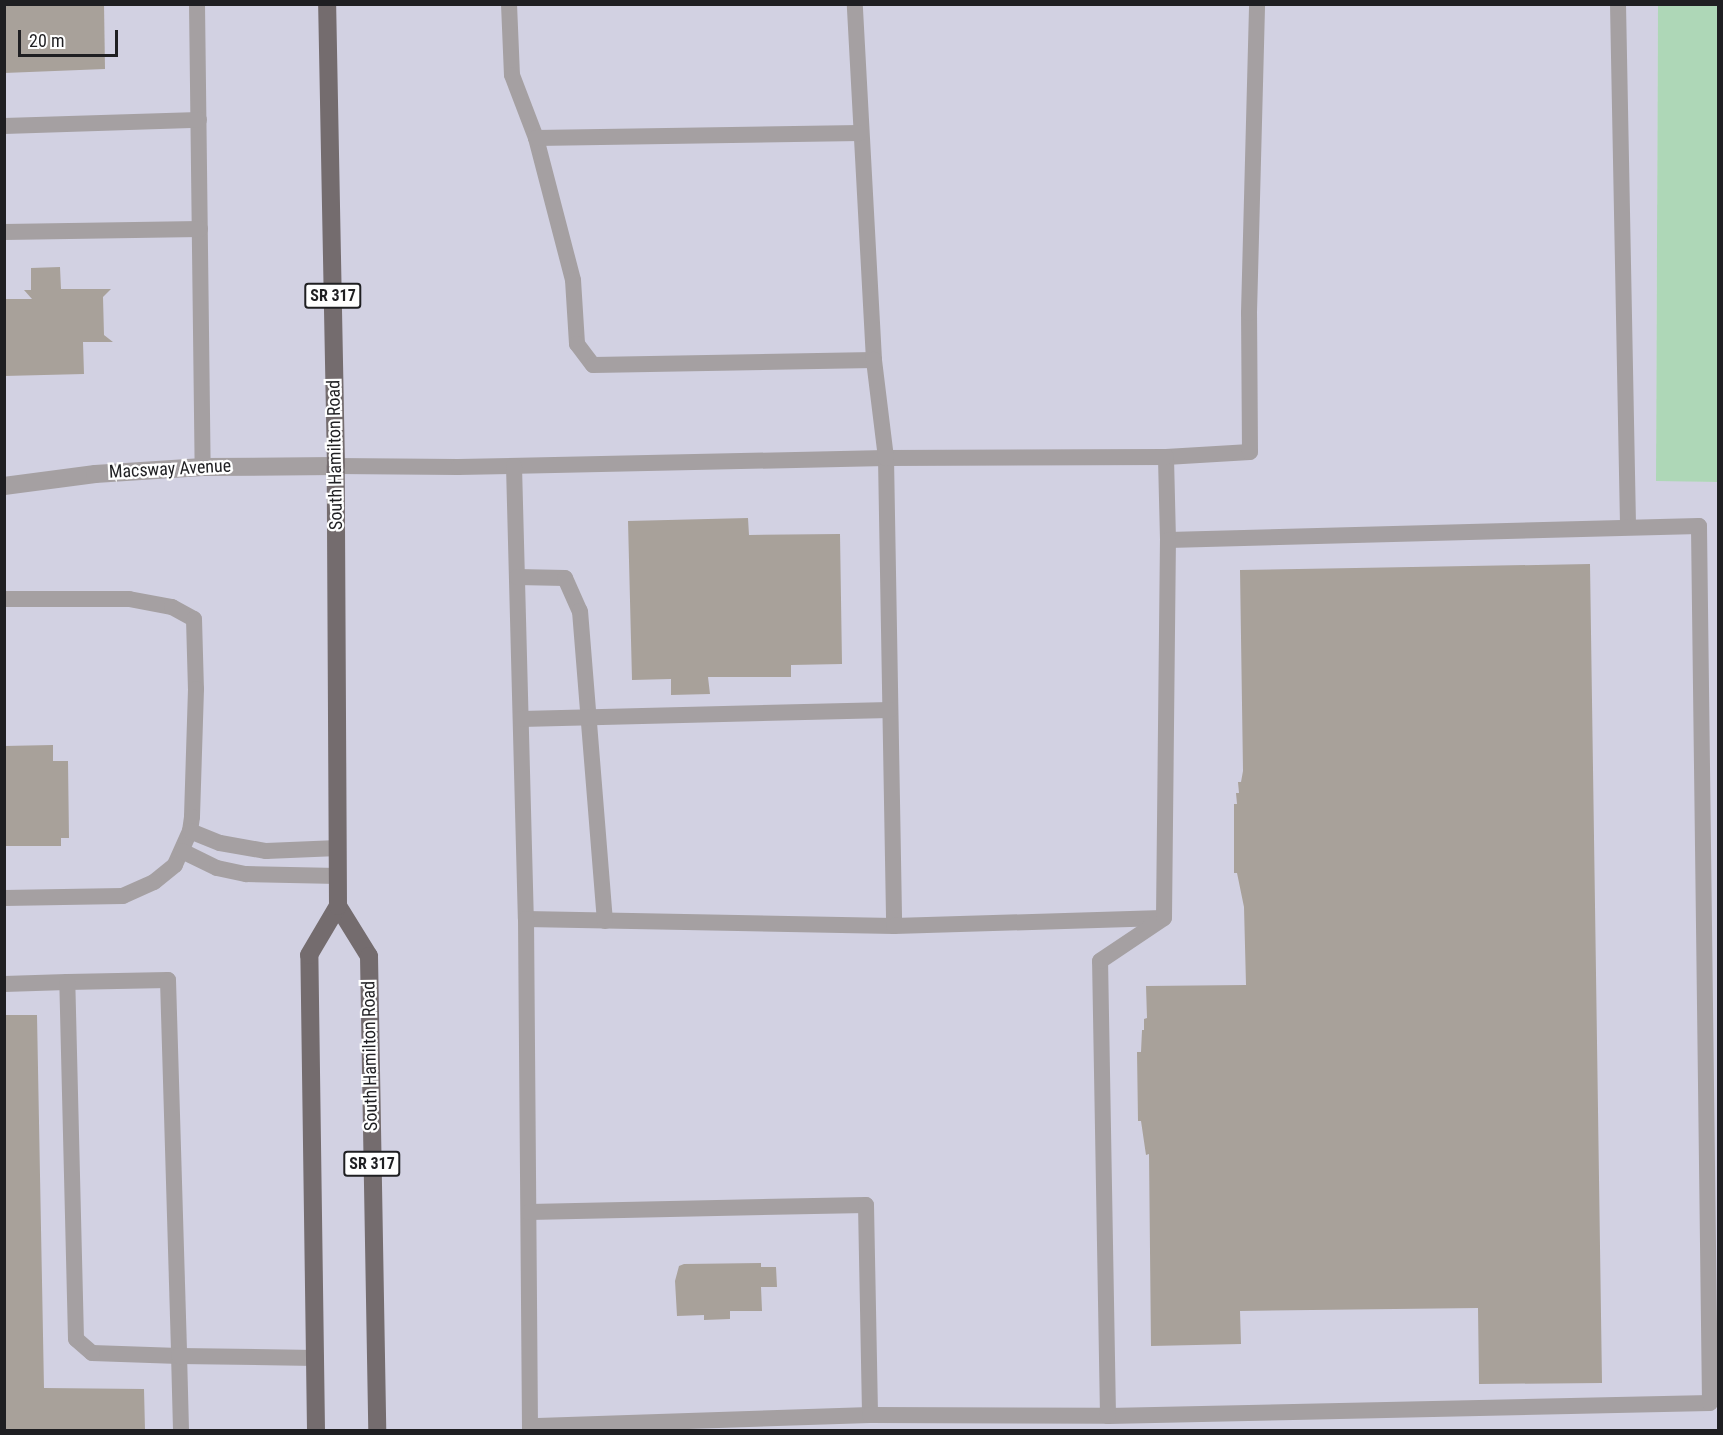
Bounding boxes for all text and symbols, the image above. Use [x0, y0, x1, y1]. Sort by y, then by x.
scale bar [21, 18, 122, 56]
text: 20 m [29, 30, 64, 51]
road number: SR 317 [303, 283, 363, 309]
street label: South Hamilton Road [323, 380, 347, 530]
street label: Macsway Avenue [108, 455, 232, 483]
street label: South Hamilton Road [358, 981, 382, 1131]
road number: SR 317 [342, 1151, 402, 1177]

